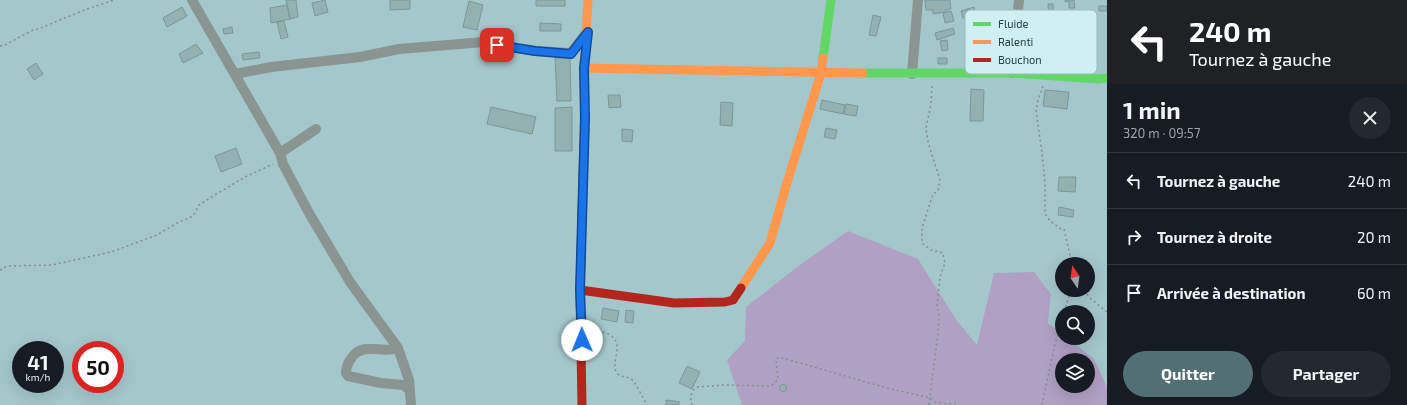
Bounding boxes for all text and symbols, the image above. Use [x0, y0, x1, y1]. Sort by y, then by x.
legend [965, 10, 1097, 74]
text: 240 m [1189, 14, 1272, 48]
icon: left [1123, 16, 1175, 68]
text: Fluide [998, 17, 1028, 30]
pin [480, 28, 514, 62]
icon: arrive [486, 34, 508, 56]
text: Ralenti [998, 35, 1033, 48]
text: Tournez à gauche [1189, 48, 1331, 70]
text: Bouchon [998, 53, 1042, 66]
text: 1 min [1123, 95, 1181, 124]
button: close [1349, 97, 1391, 139]
text: 320 m · 09:57 [1123, 125, 1201, 141]
icon: left [1123, 170, 1145, 192]
text: Tournez à gauche [1157, 172, 1280, 190]
text: 240 m [1348, 172, 1391, 190]
icon: right [1123, 226, 1145, 248]
text: Tournez à droite [1157, 228, 1272, 246]
text: 20 m [1357, 228, 1391, 246]
north arrow [1055, 257, 1095, 297]
map controls [1055, 257, 1095, 393]
icon: arrive [1123, 282, 1145, 304]
text: Arrivée à destination [1157, 284, 1305, 302]
text: 60 m [1357, 284, 1391, 302]
button: search [1055, 305, 1095, 345]
position arrow [561, 319, 603, 361]
speed limit sign: 50 [72, 341, 124, 393]
text: 41 [27, 350, 49, 374]
button: Quitter [1123, 351, 1253, 397]
button: Partager [1261, 351, 1391, 397]
button: layers [1055, 353, 1095, 393]
text: km/h [26, 371, 50, 383]

